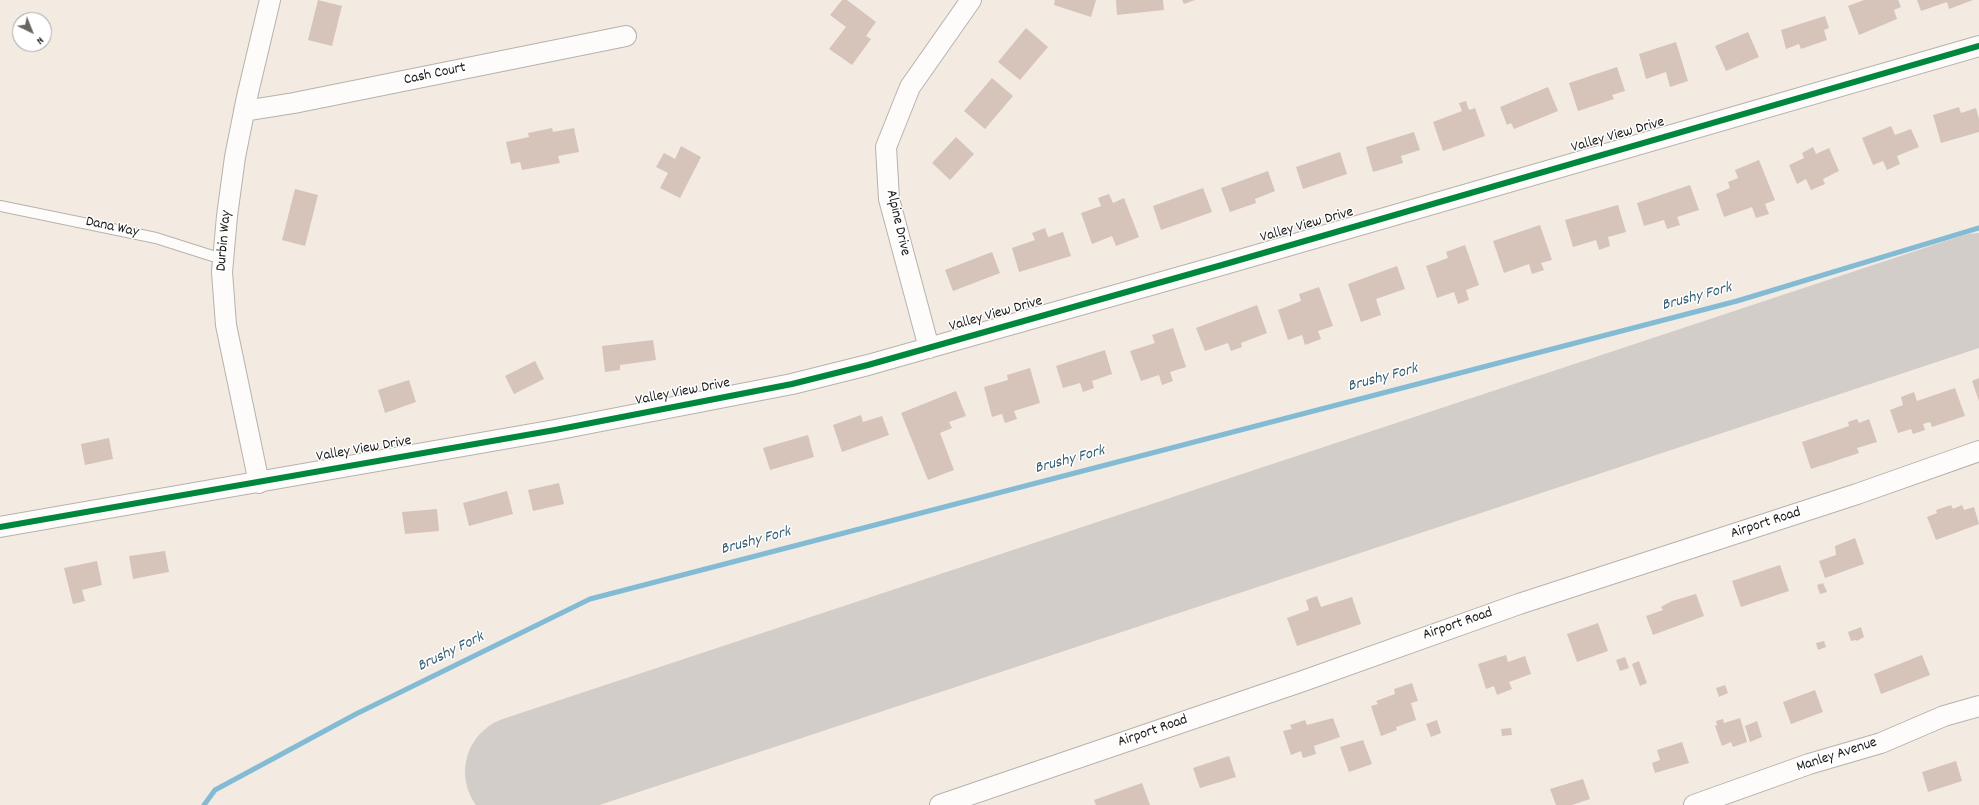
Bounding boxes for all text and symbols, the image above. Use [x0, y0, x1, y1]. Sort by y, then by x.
north arrow [12, 12, 52, 52]
text: N [32, 32, 47, 48]
street label: Cash Court [402, 60, 468, 90]
street label: Valley View Drive [1569, 114, 1667, 158]
street label: Alpine Drive [881, 188, 913, 258]
street label: Valley View Drive [1258, 204, 1356, 248]
street label: Durbin Way [213, 210, 237, 272]
street label: Dana Way [84, 214, 140, 242]
water label: Brushy Fork [1660, 279, 1734, 317]
street label: Valley View Drive [947, 293, 1045, 337]
water label: Brushy Fork [1346, 360, 1420, 398]
street label: Valley View Drive [634, 375, 732, 411]
street label: Valley View Drive [315, 433, 413, 467]
water label: Brushy Fork [1033, 442, 1107, 480]
street label: Airport Road [1729, 504, 1803, 544]
water label: Brushy Fork [719, 523, 793, 561]
street label: Airport Road [1421, 605, 1495, 645]
water label: Brushy Fork [415, 629, 487, 677]
street label: Airport Road [1116, 712, 1190, 752]
street label: Manley Avenue [1795, 735, 1879, 777]

